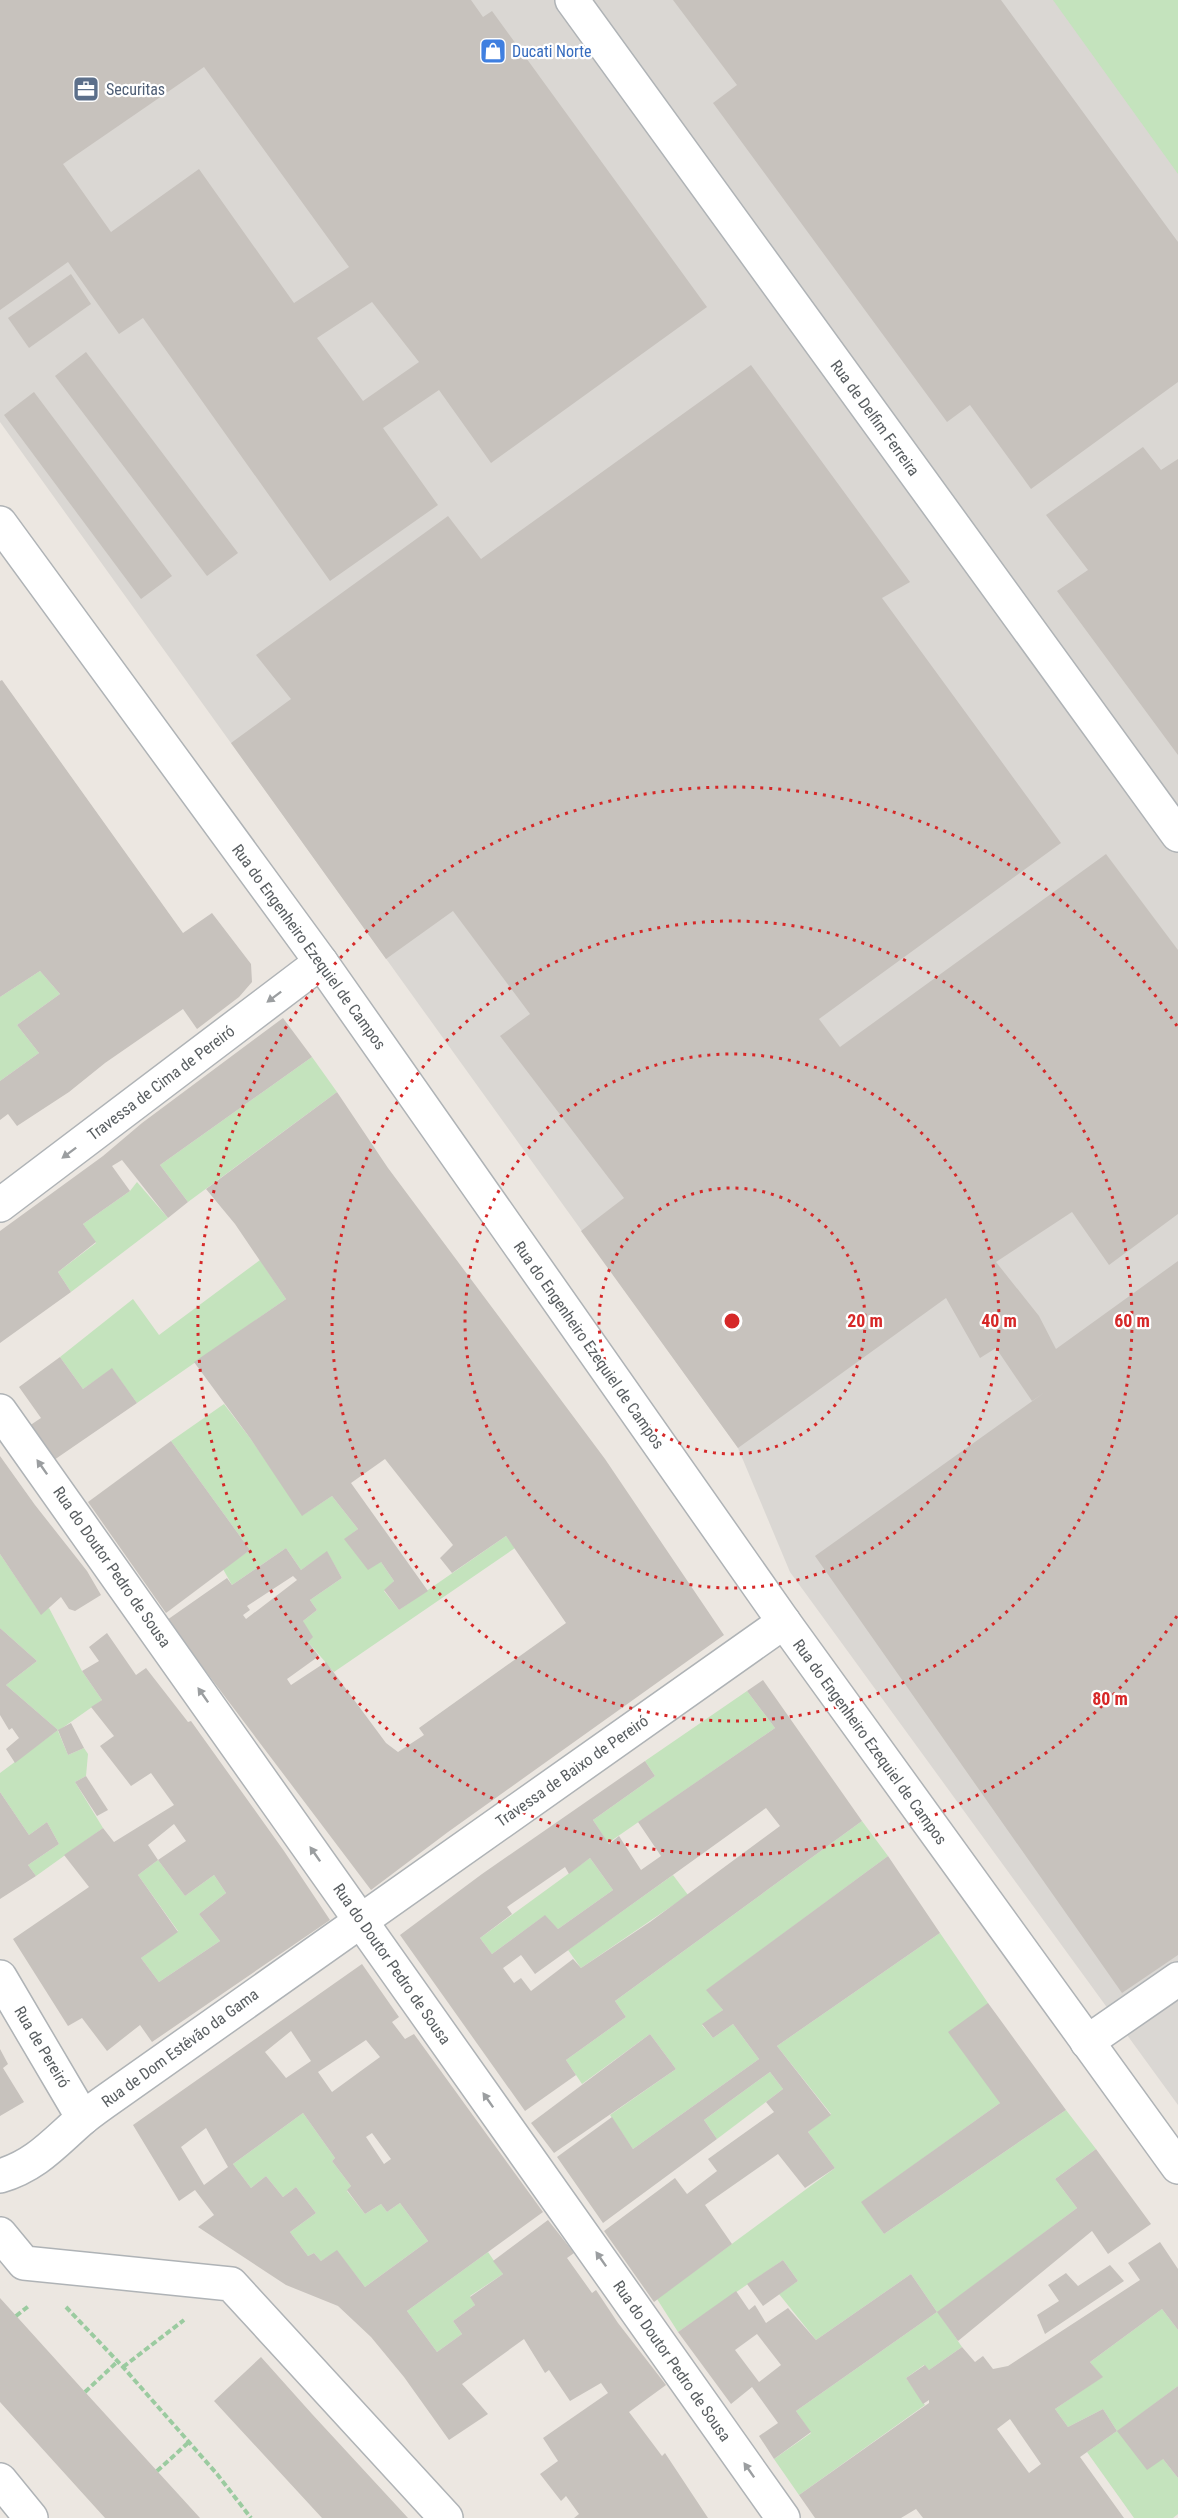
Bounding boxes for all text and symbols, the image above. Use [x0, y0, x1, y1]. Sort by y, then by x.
shop icon: Ducati Norte [478, 36, 508, 66]
place label: Ducati Norte [512, 42, 591, 61]
office icon: Securitas [71, 74, 101, 104]
place label: Securitas [106, 80, 165, 99]
street label: Rua de Delfim Ferreira [827, 356, 923, 480]
street label: Rua do Engenheiro Ezequiel de Campos [228, 841, 390, 1053]
one-way arrow [267, 991, 282, 1003]
street label: Travessa de Cima de Pereiró [84, 1021, 238, 1145]
one-way arrow [61, 1146, 76, 1158]
street label: Rua do Engenheiro Ezequiel de Campos [510, 1238, 668, 1452]
text: 20 m [847, 1310, 883, 1331]
text: 40 m [981, 1310, 1017, 1331]
text: 60 m [1114, 1310, 1150, 1331]
centre of rings [722, 1311, 742, 1331]
one-way arrow [36, 1459, 48, 1475]
street label: Rua do Doutor Pedro de Sousa [49, 1483, 175, 1651]
street label: Rua do Engenheiro Ezequiel de Campos [789, 1636, 951, 1848]
one-way arrow [197, 1687, 209, 1703]
text: 80 m [1092, 1688, 1128, 1709]
street label: Travessa de Baixo de Pereiró [492, 1711, 652, 1831]
one-way arrow [310, 1846, 321, 1862]
street label: Rua do Doutor Pedro de Sousa [329, 1880, 455, 2048]
street label: Rua de Dom Estêvão da Gama [98, 1985, 262, 2111]
street label: Rua de Pereiró [10, 2003, 74, 2091]
one-way arrow [482, 2092, 494, 2108]
one-way arrow [595, 2252, 607, 2268]
street label: Rua do Doutor Pedro de Sousa [609, 2277, 735, 2445]
one-way arrow [743, 2463, 755, 2479]

